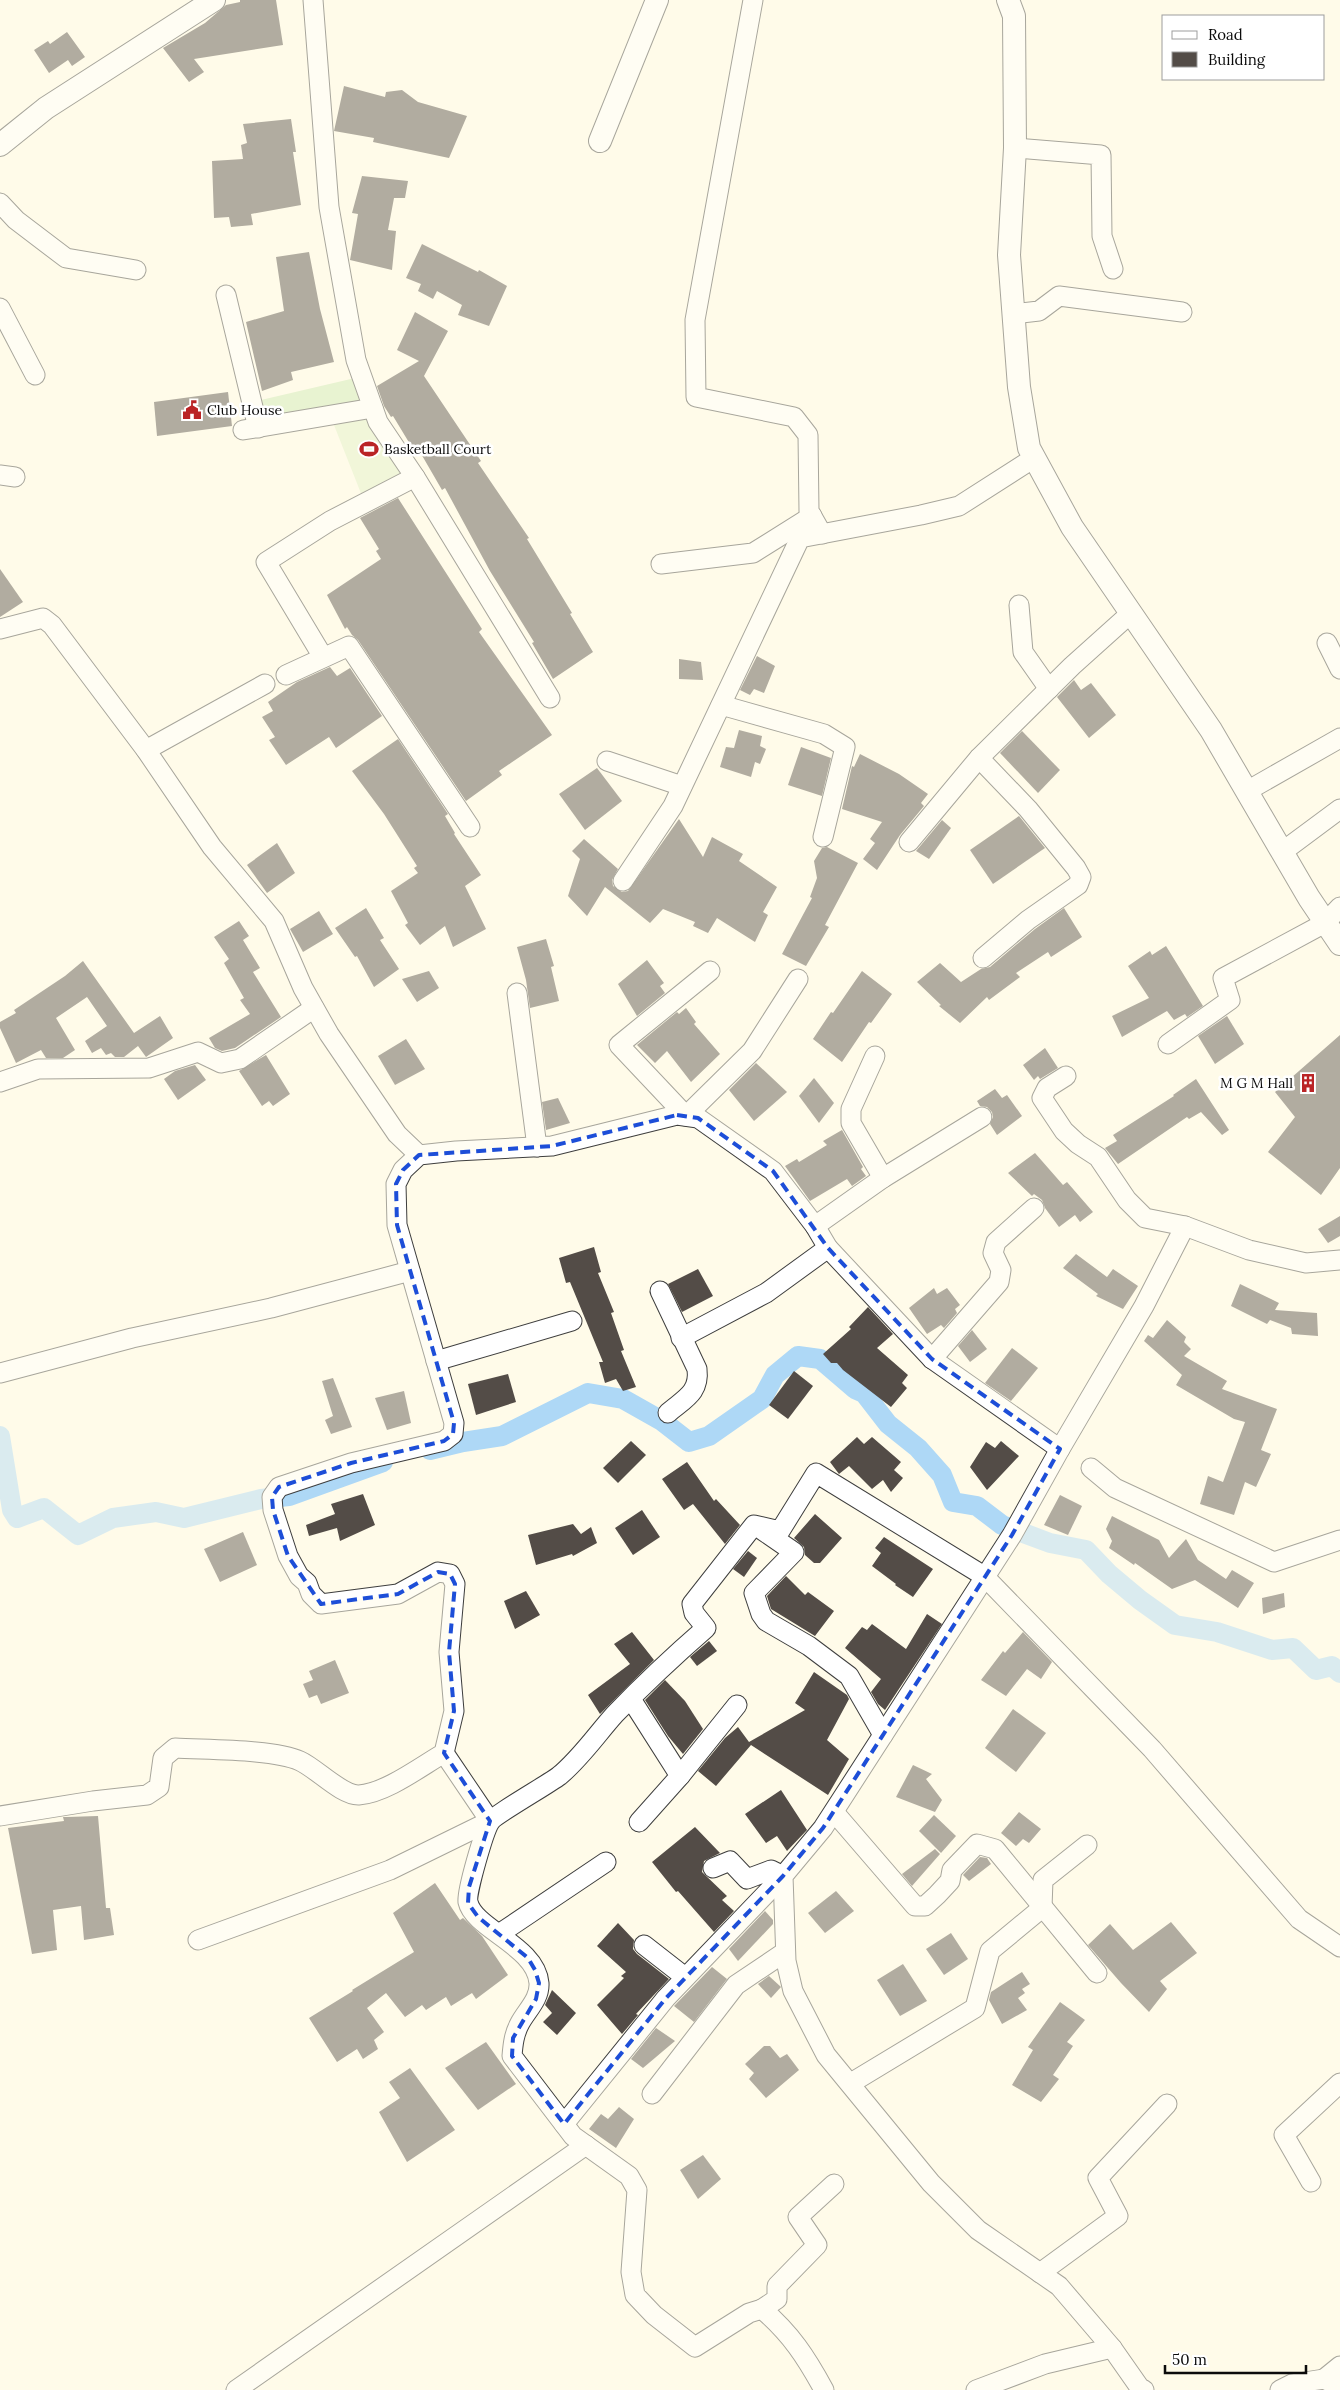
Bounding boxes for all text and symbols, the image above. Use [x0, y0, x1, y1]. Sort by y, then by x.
legend [1162, 15, 1325, 80]
text: Road [1208, 25, 1243, 44]
text: Building [1208, 50, 1266, 69]
public building icon: Club House [181, 399, 203, 421]
place label: Club House [207, 401, 282, 419]
sports icon: Basketball Court [358, 438, 380, 460]
place label: Basketball Court [384, 440, 492, 458]
building icon: M G M Hall [1297, 1072, 1319, 1094]
place label: M G M Hall [1220, 1074, 1293, 1092]
scale bar [1165, 2342, 1306, 2374]
text: 50 m [1172, 2350, 1207, 2369]

